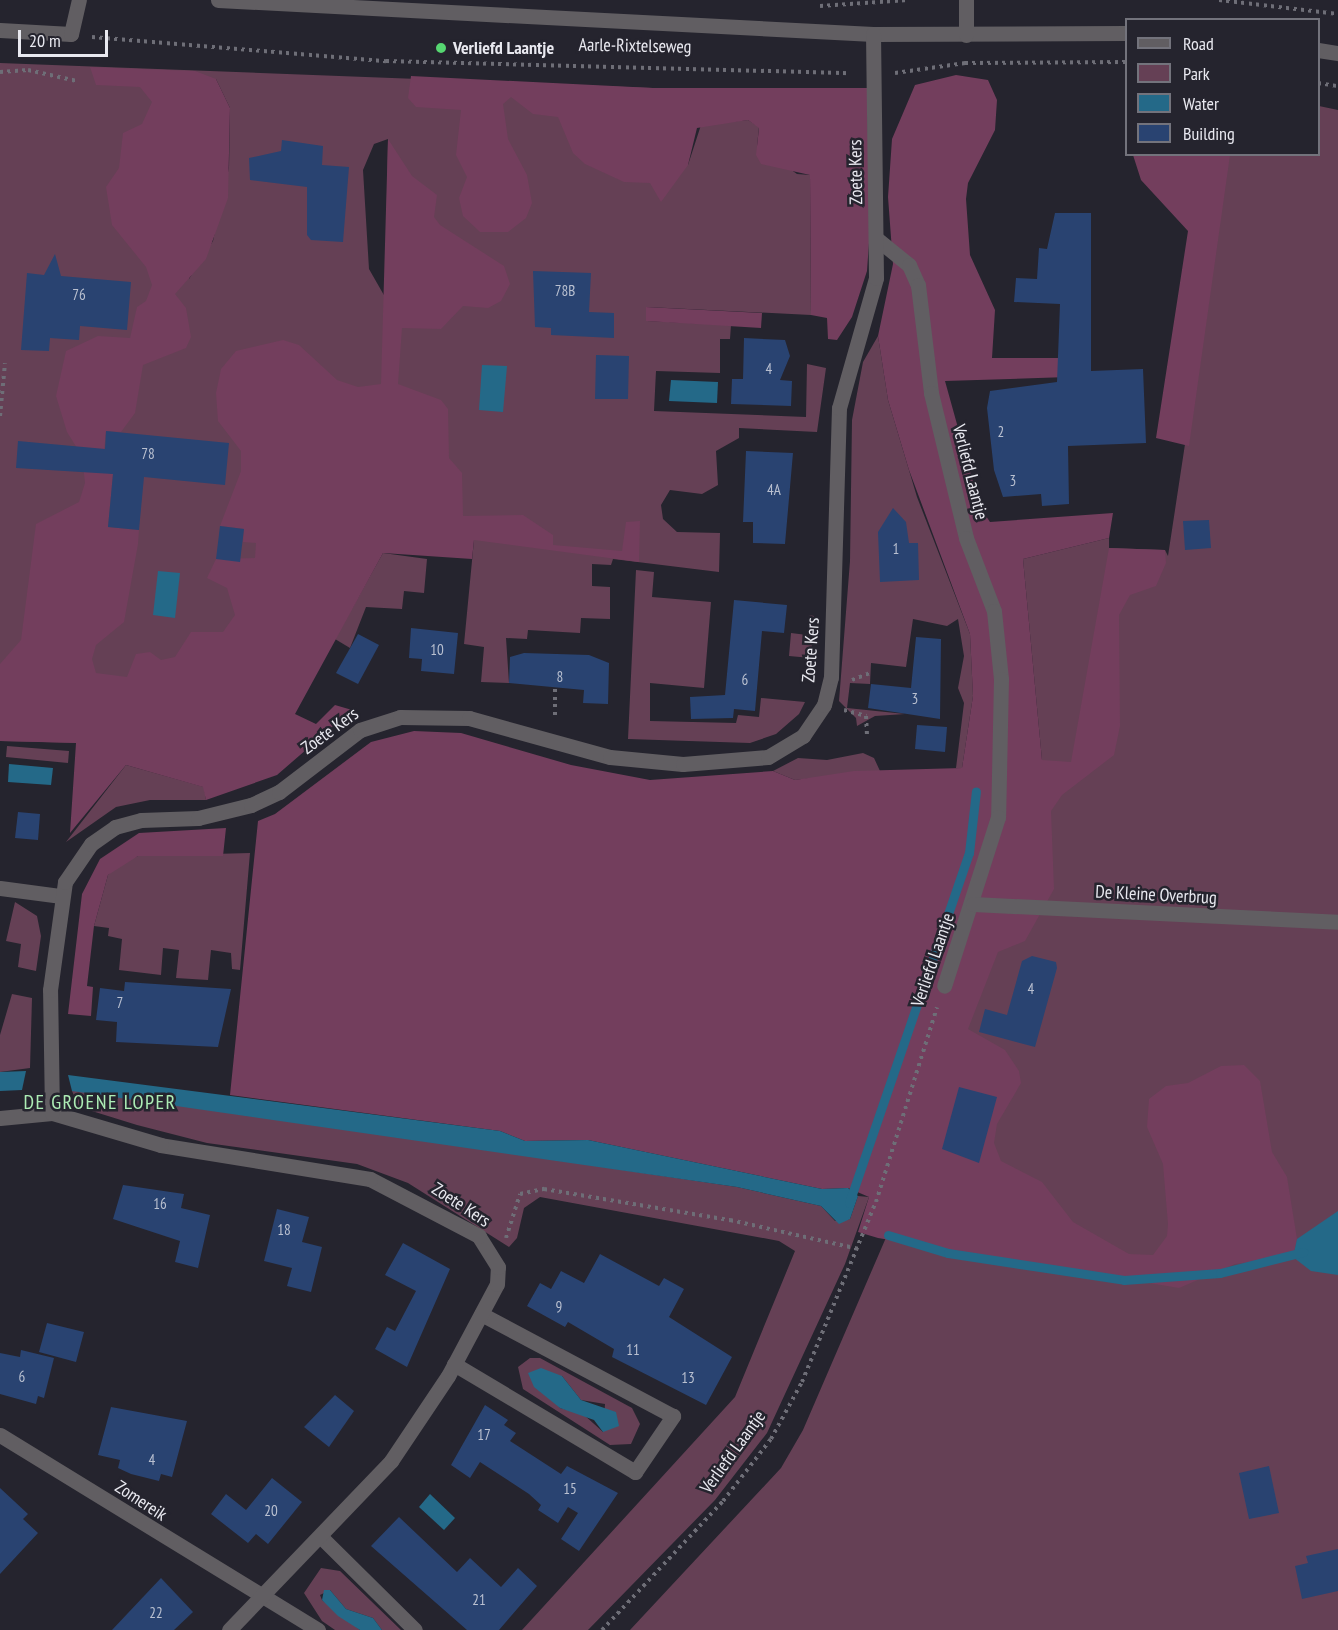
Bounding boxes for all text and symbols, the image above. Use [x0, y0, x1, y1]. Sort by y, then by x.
scale bar [21, 18, 111, 56]
legend [1125, 18, 1320, 156]
text: 20 m [29, 29, 61, 52]
text: Road [1183, 32, 1214, 55]
street label: Aarle-Rixtelseweg [578, 34, 692, 58]
place label: Verliefd Laantje [453, 37, 554, 59]
marker: Verliefd Laantje [434, 41, 448, 55]
text: Park [1183, 62, 1210, 85]
text: Water [1183, 92, 1219, 115]
text: Building [1183, 122, 1235, 145]
street label: Zoete Kers [845, 139, 867, 205]
house number: 78B [555, 282, 575, 300]
house number: 76 [72, 286, 86, 304]
house number: 4 [766, 360, 772, 378]
street label: Verliefd Laantje [948, 422, 992, 522]
house number: 2 [998, 423, 1004, 441]
house number: 78 [141, 445, 155, 463]
house number: 3 [1010, 472, 1016, 490]
house number: 4A [767, 481, 781, 499]
house number: 1 [893, 540, 899, 558]
street label: Zoete Kers [798, 617, 824, 683]
house number: 10 [430, 641, 444, 659]
house number: 8 [557, 668, 563, 686]
house number: 6 [742, 671, 748, 689]
house number: 3 [912, 690, 918, 708]
street label: Zoete Kers [297, 703, 363, 759]
street label: De Kleine Overbrug [1095, 881, 1217, 909]
street label: Verliefd Laantje [907, 910, 959, 1010]
house number: 4 [1028, 980, 1034, 998]
house number: 7 [117, 994, 123, 1012]
district label: DE GROENE LOPER [23, 1090, 177, 1114]
street label: Zoete Kers [428, 1178, 494, 1232]
house number: 16 [153, 1195, 167, 1213]
house number: 18 [277, 1221, 291, 1239]
house number: 9 [556, 1298, 562, 1316]
house number: 11 [626, 1341, 640, 1359]
house number: 6 [19, 1368, 25, 1386]
house number: 13 [681, 1369, 695, 1387]
street label: Verliefd Laantje [696, 1406, 770, 1498]
house number: 17 [477, 1426, 491, 1444]
house number: 4 [149, 1451, 155, 1469]
street label: Zomereik [111, 1476, 171, 1526]
house number: 15 [563, 1480, 577, 1498]
house number: 20 [264, 1502, 278, 1520]
house number: 21 [472, 1591, 486, 1609]
house number: 22 [149, 1604, 163, 1622]

